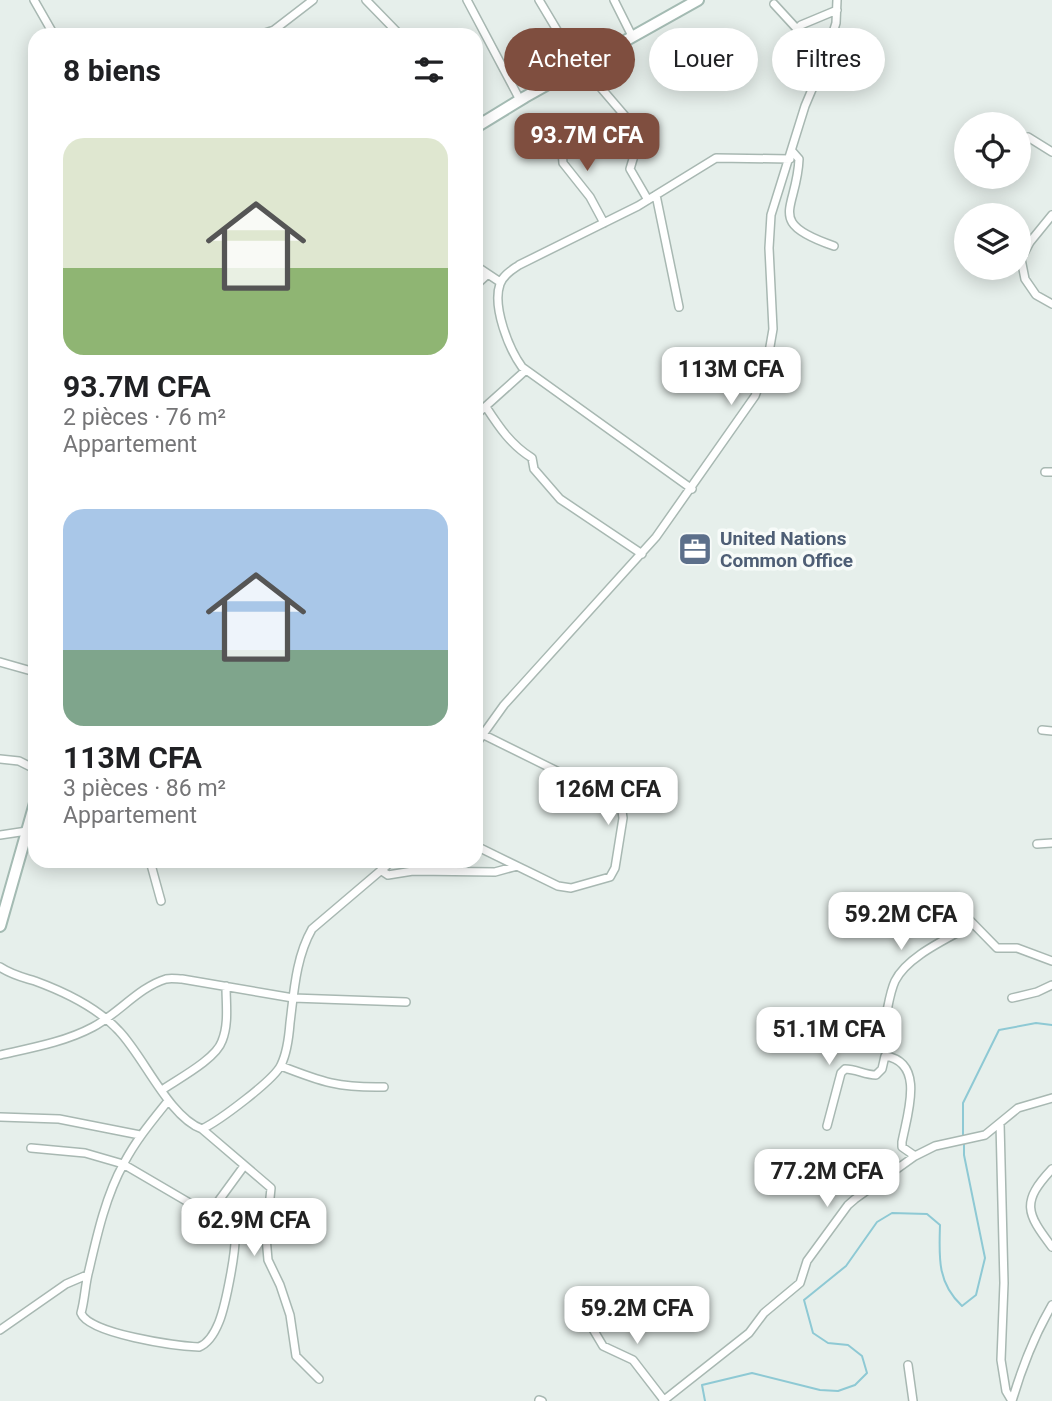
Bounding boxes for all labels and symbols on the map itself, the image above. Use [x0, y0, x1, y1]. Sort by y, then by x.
pin: 93.7M CFA [507, 114, 667, 173]
pin: 113M CFA [659, 348, 803, 407]
place label: United Nations Common Office [720, 527, 853, 572]
office icon: United Nations Common Office [676, 530, 714, 568]
pin: 126M CFA [536, 768, 680, 827]
pin: 59.2M CFA [821, 892, 981, 952]
pin: 51.1M CFA [749, 1007, 909, 1067]
pin: 77.2M CFA [747, 1150, 907, 1209]
pin: 62.9M CFA [174, 1198, 334, 1258]
pin: 59.2M CFA [557, 1286, 717, 1346]

